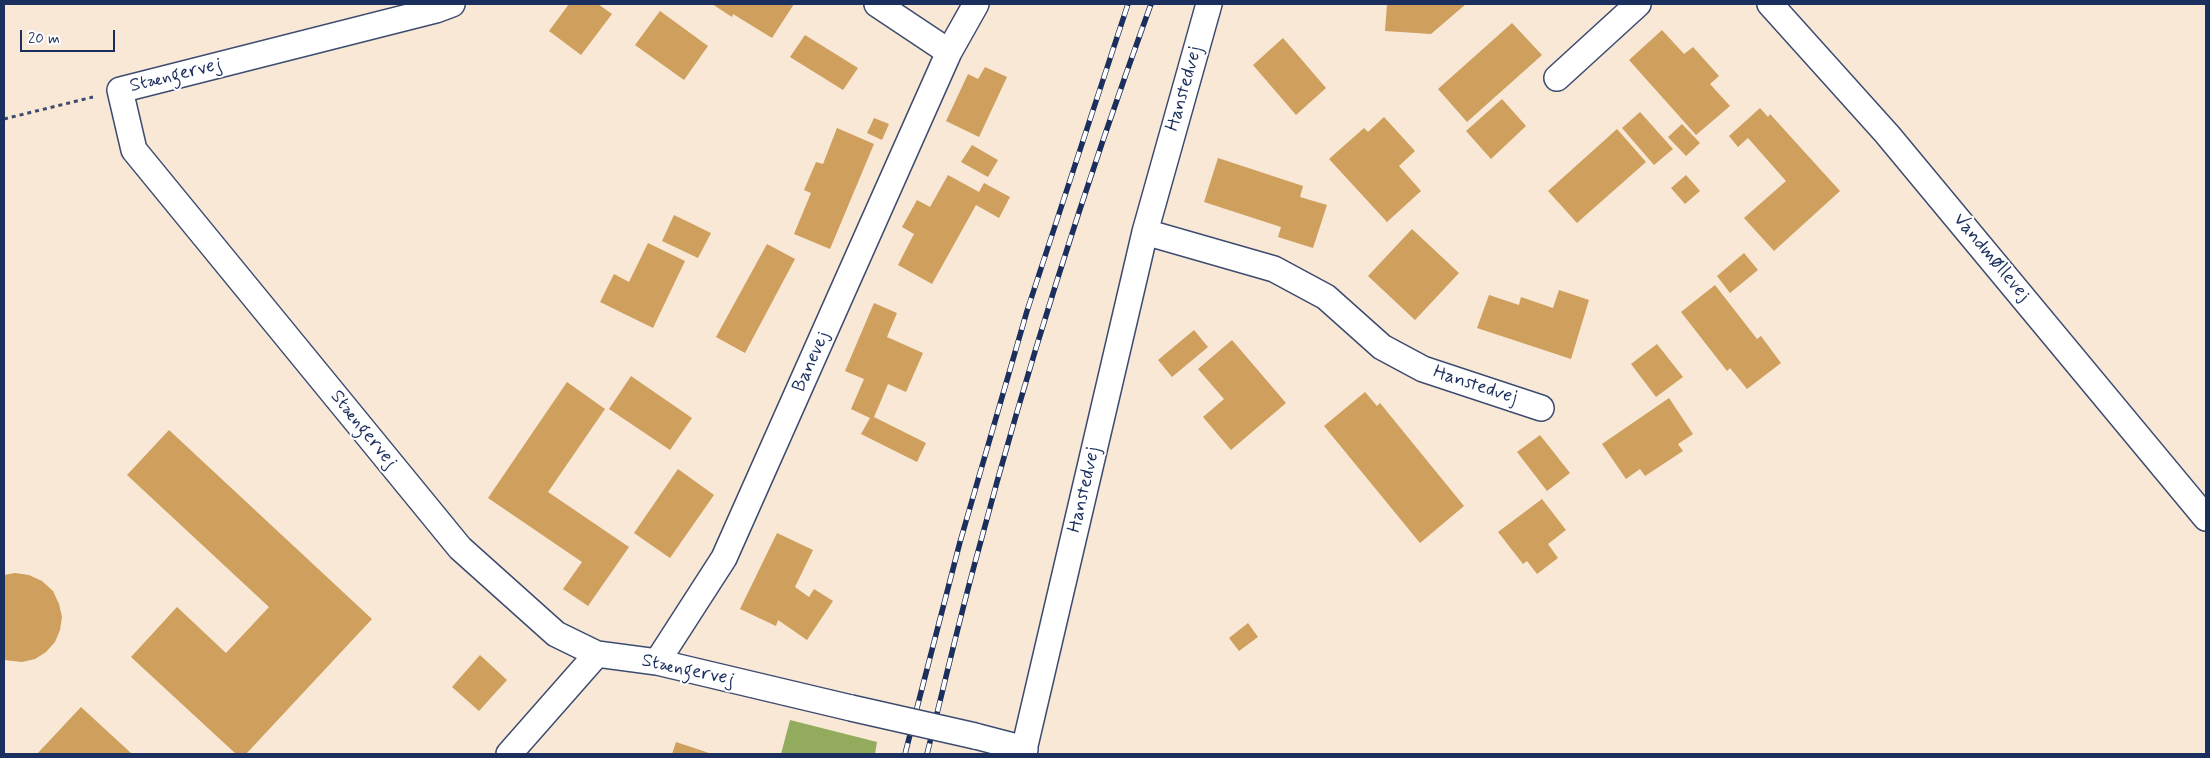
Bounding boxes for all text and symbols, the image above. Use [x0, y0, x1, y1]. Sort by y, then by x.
scale bar [22, 20, 118, 52]
text: 20 m [28, 29, 60, 49]
street label: Hanstedvej [1162, 44, 1208, 134]
street label: Stængervej [128, 54, 224, 98]
street label: Vandmøllevej [1947, 209, 2035, 307]
street label: Banevej [788, 328, 836, 396]
street label: Hanstedvej [1430, 362, 1520, 410]
street label: Stængervej [324, 386, 402, 474]
street label: Hanstedvej [1064, 445, 1106, 535]
street label: Stængervej [640, 650, 736, 692]

